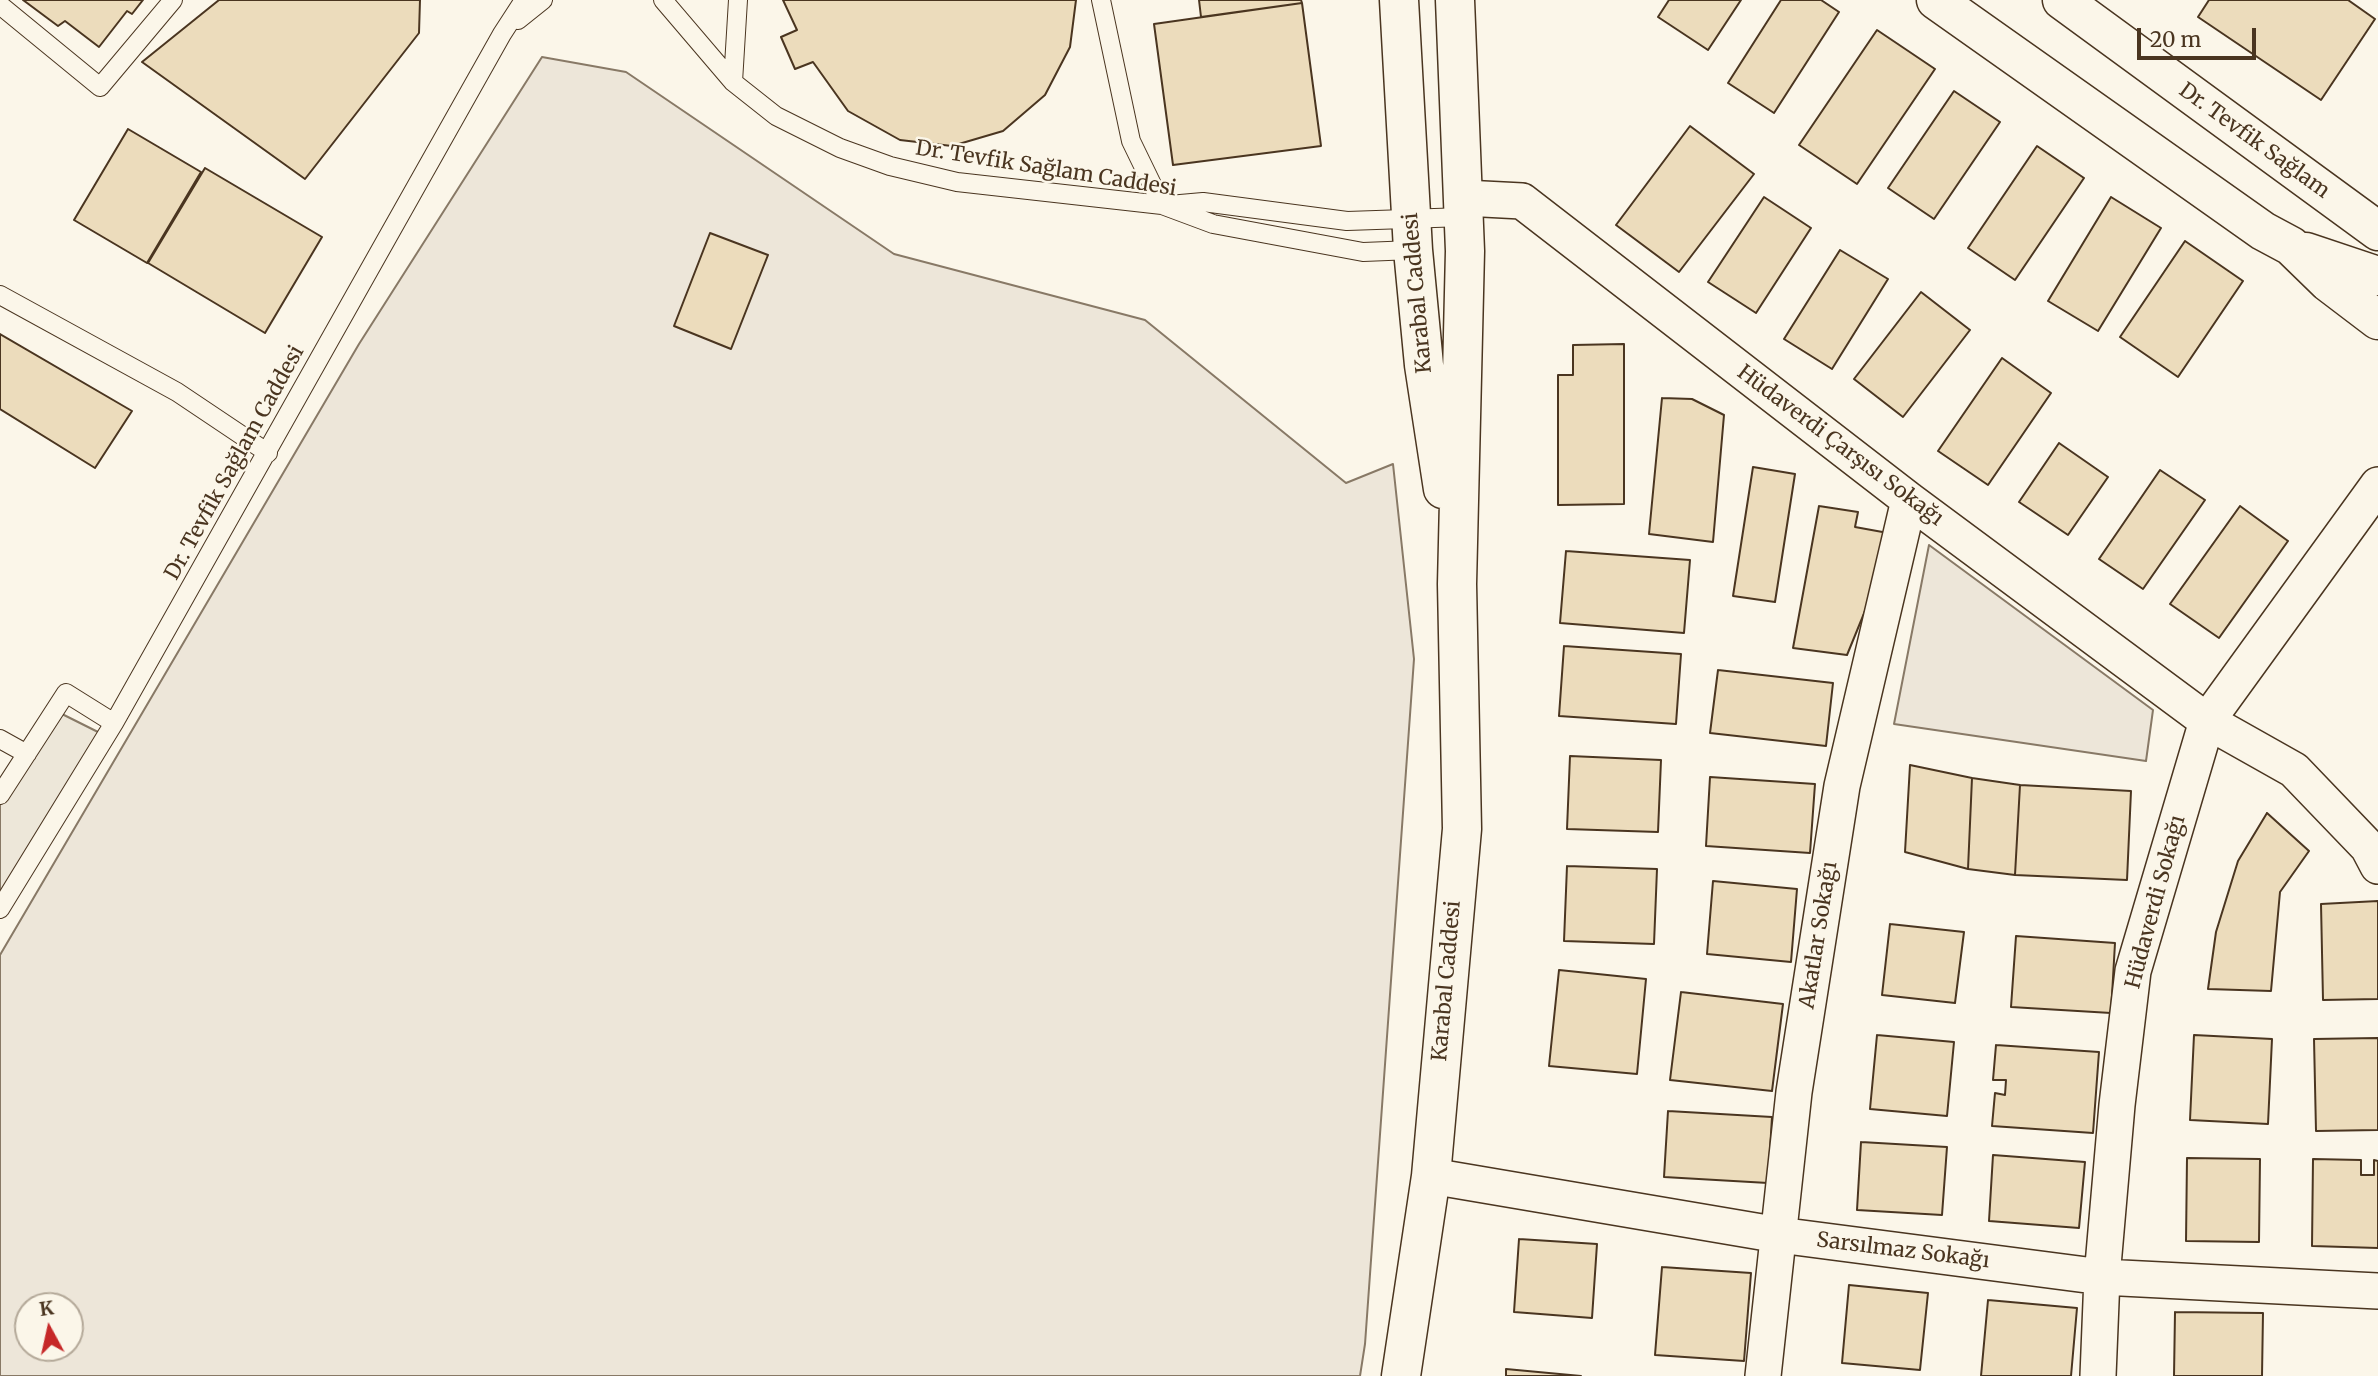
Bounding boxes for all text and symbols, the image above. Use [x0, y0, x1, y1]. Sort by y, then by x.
scale bar [2140, 14, 2259, 58]
text: 20 m [2150, 26, 2201, 53]
street label: Dr. Tevfik Sağlam [2174, 78, 2334, 204]
street label: Dr. Tevfik Sağlam Caddesi [914, 136, 1178, 202]
street label: Karabal Caddesi [1398, 212, 1438, 374]
street label: Dr. Tevfik Sağlam Caddesi [160, 342, 310, 584]
street label: Hüdaverdi Çarşısı Sokağı [1732, 360, 1948, 532]
street label: Hüdaverdi Sokağı [2121, 813, 2191, 991]
street label: Akatlar Sokağı [1795, 860, 1843, 1010]
street label: Karabal Caddesi [1427, 900, 1467, 1062]
street label: Sarsılmaz Sokağı [1815, 1228, 1991, 1274]
north arrow [14, 1292, 84, 1362]
text: K [38, 1295, 55, 1321]

